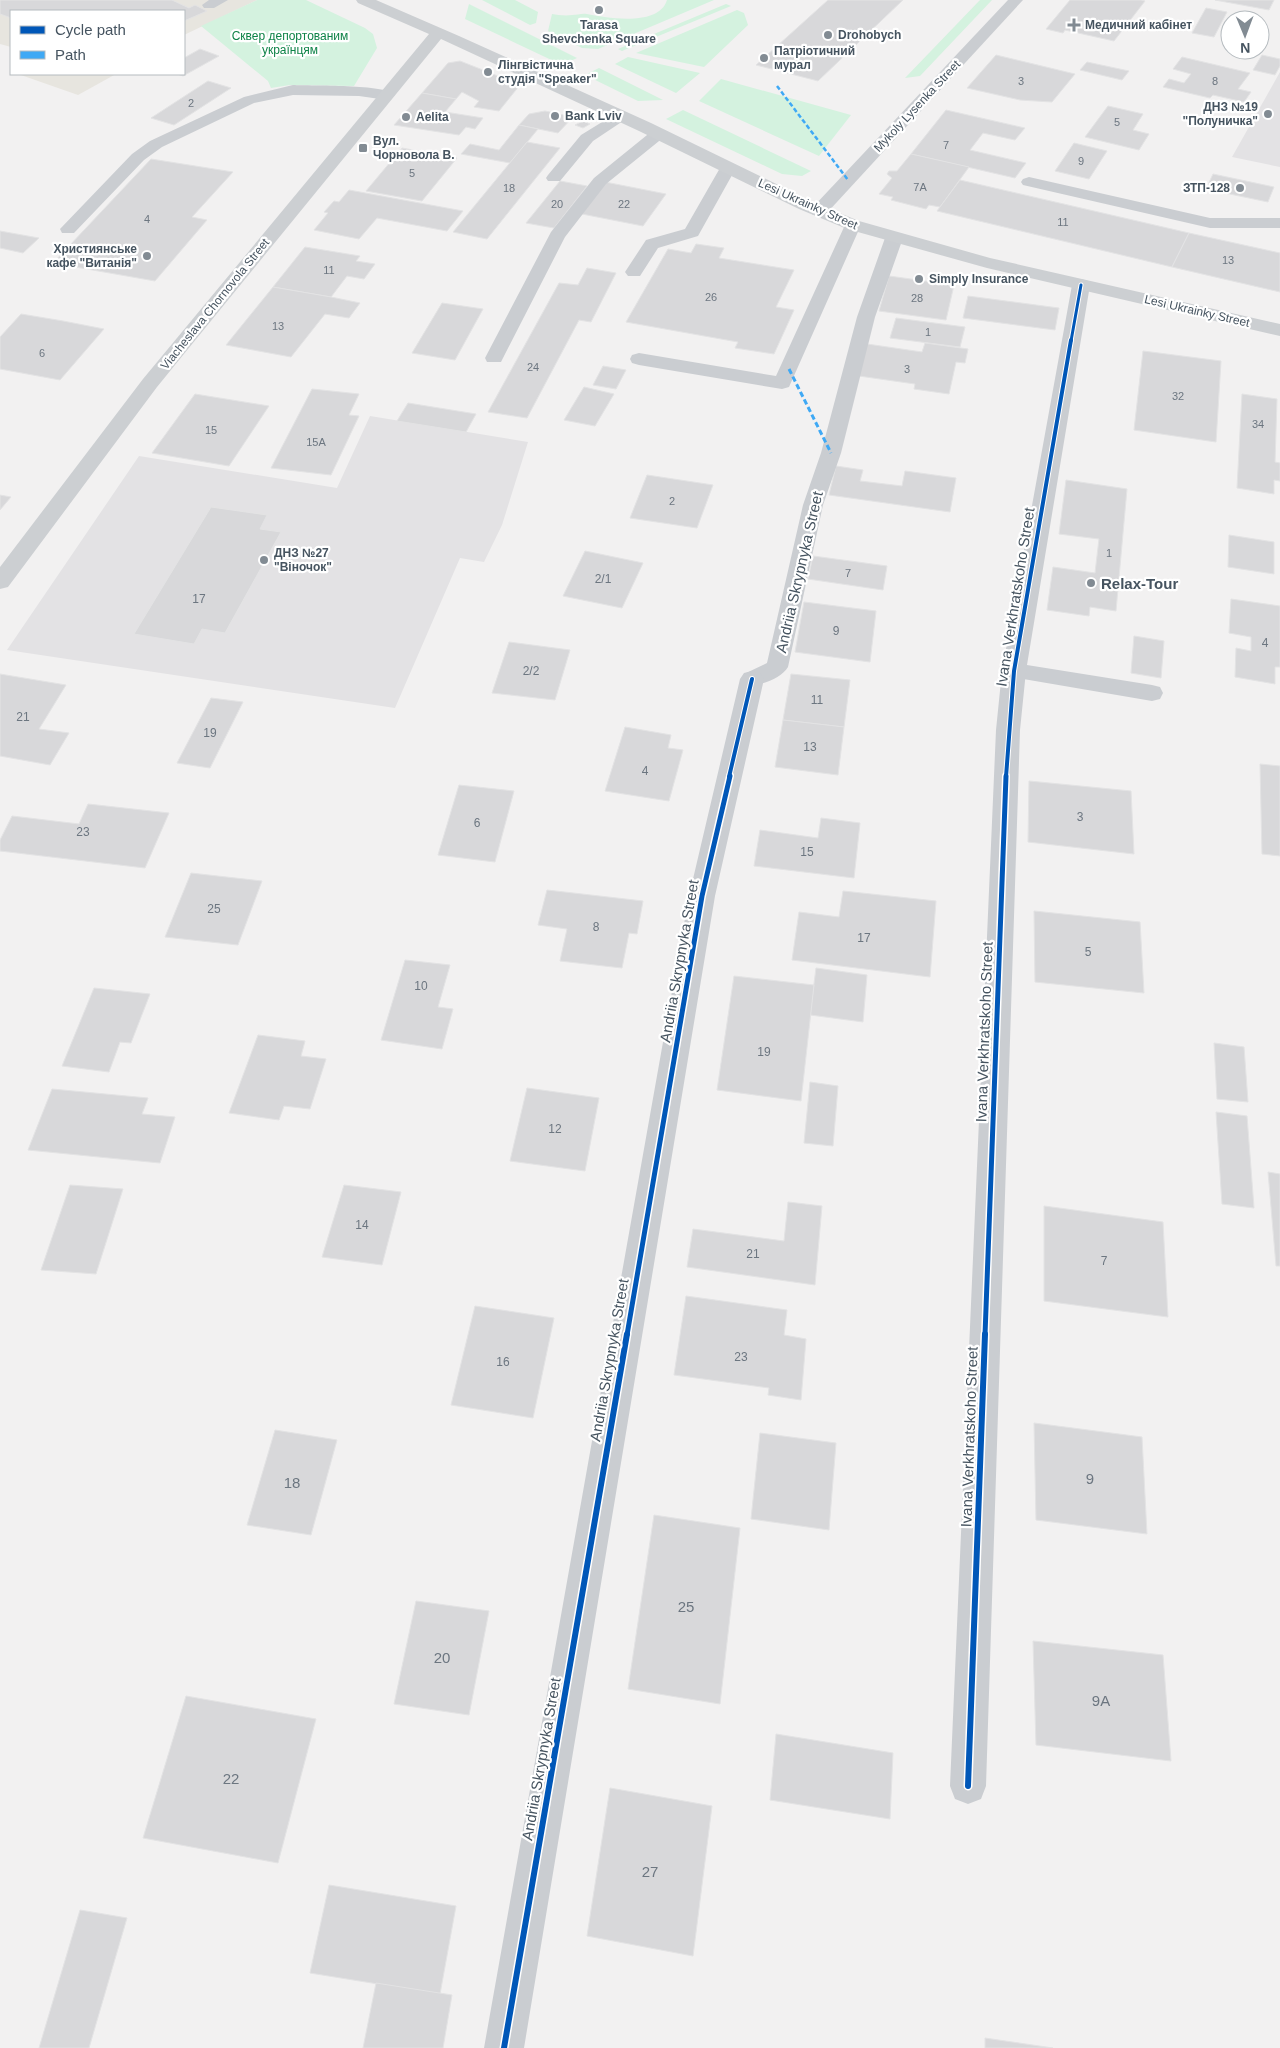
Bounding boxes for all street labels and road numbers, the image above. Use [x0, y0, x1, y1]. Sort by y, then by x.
street label: Mykoly Lysenka Street [871, 57, 964, 155]
street label: Lesi Ukrainky Street [756, 176, 860, 233]
street label: Viacheslava Chornovola Street [158, 235, 273, 372]
street label: Lesi Ukrainky Street [1143, 292, 1252, 330]
street label: Andriia Skrypnyka Street [772, 489, 826, 654]
street label: Ivana Verkhratskoho Street [992, 505, 1038, 688]
street label: Andriia Skrypnyka Street [656, 877, 702, 1044]
street label: Ivana Verkhratskoho Street [972, 940, 996, 1123]
street label: Andriia Skrypnyka Street [586, 1276, 632, 1443]
street label: Ivana Verkhratskoho Street [957, 1345, 981, 1528]
street label: Andriia Skrypnyka Street [518, 1675, 564, 1842]

